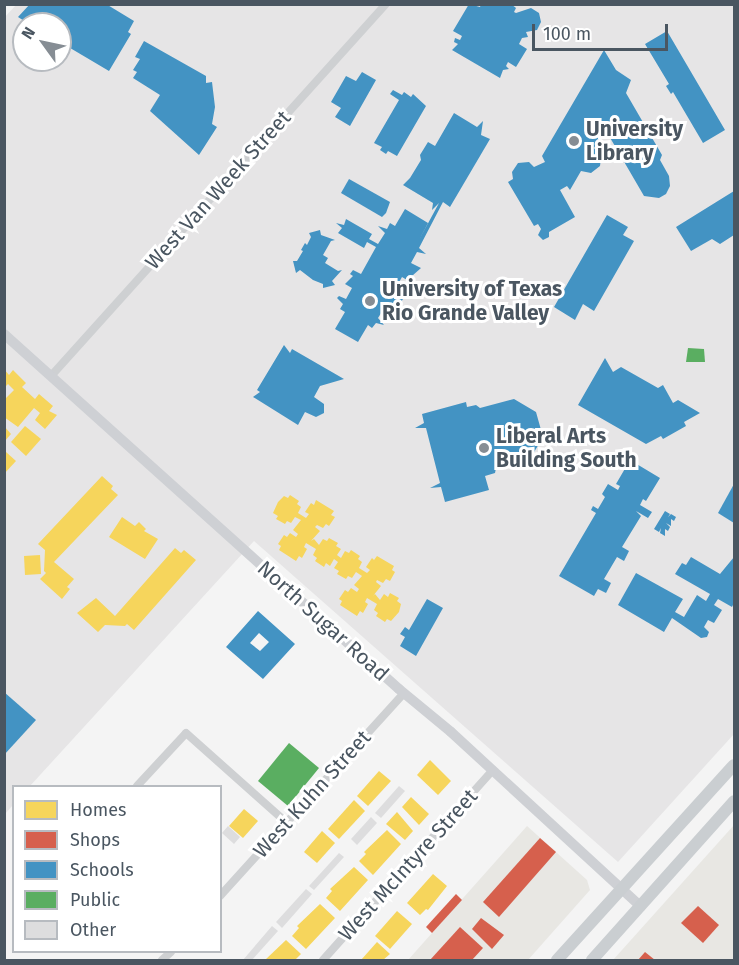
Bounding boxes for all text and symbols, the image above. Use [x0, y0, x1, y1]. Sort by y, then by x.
north arrow [12, 12, 72, 72]
scale bar [535, 12, 672, 50]
text: N [17, 23, 39, 43]
text: 100 m [543, 23, 591, 45]
street label: West Van Week Street [140, 105, 296, 275]
place label: University Library [586, 116, 683, 166]
marker: University Library [567, 134, 581, 148]
place label: University of Texas Rio Grande Valley [382, 276, 562, 326]
marker: University of Texas Rio Grande Valley [363, 294, 377, 308]
place label: Liberal Arts Building South [496, 423, 637, 473]
marker: Liberal Arts Building South [477, 441, 491, 455]
street label: North Sugar Road [252, 555, 394, 687]
street label: West Kuhn Street [248, 725, 376, 863]
street label: West McIntyre Street [333, 784, 483, 946]
legend [12, 785, 222, 953]
text: Homes [70, 799, 126, 821]
text: Shops [70, 829, 120, 851]
text: Schools [70, 859, 134, 881]
text: Public [70, 889, 120, 911]
text: Other [70, 919, 116, 941]

